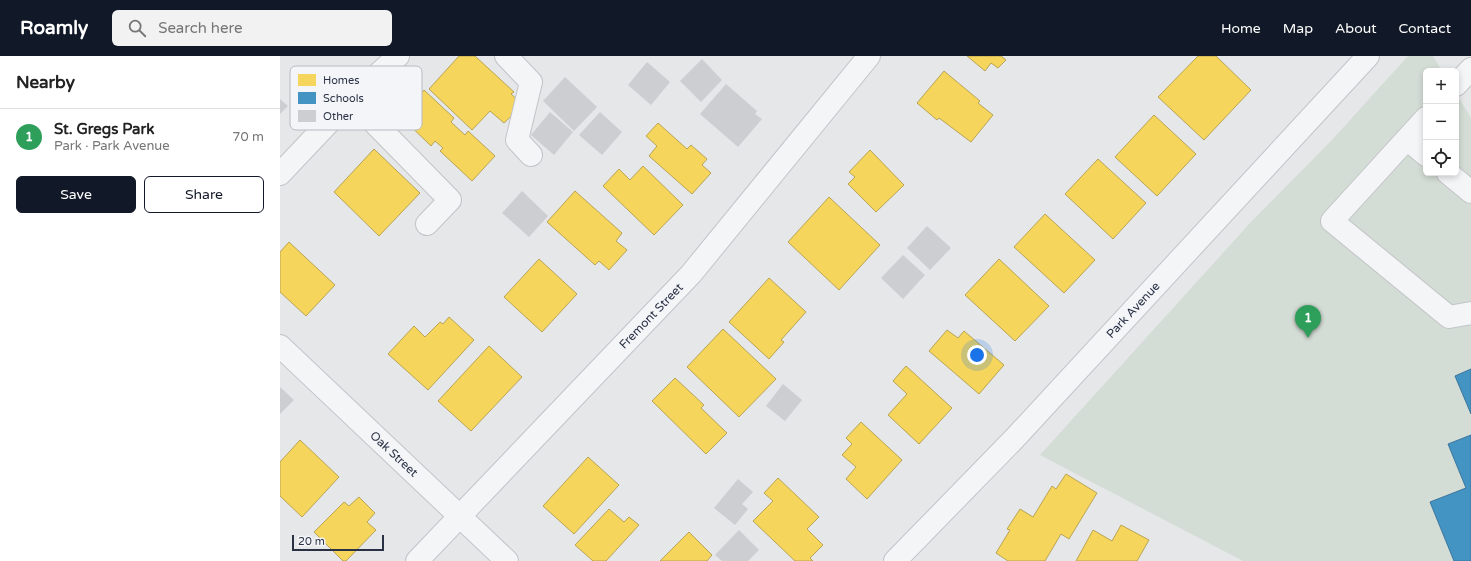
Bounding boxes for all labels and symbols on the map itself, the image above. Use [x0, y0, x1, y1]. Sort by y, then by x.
legend [290, 66, 422, 130]
text: Homes [323, 74, 359, 87]
text: Schools [323, 92, 364, 105]
text: Other [323, 110, 354, 123]
street label: Park Avenue [1103, 279, 1163, 341]
street label: Fremont Street [616, 280, 686, 352]
pin: 1 [1295, 305, 1321, 338]
your location [967, 345, 987, 365]
street label: Oak Street [367, 428, 421, 480]
scale bar [292, 533, 384, 552]

